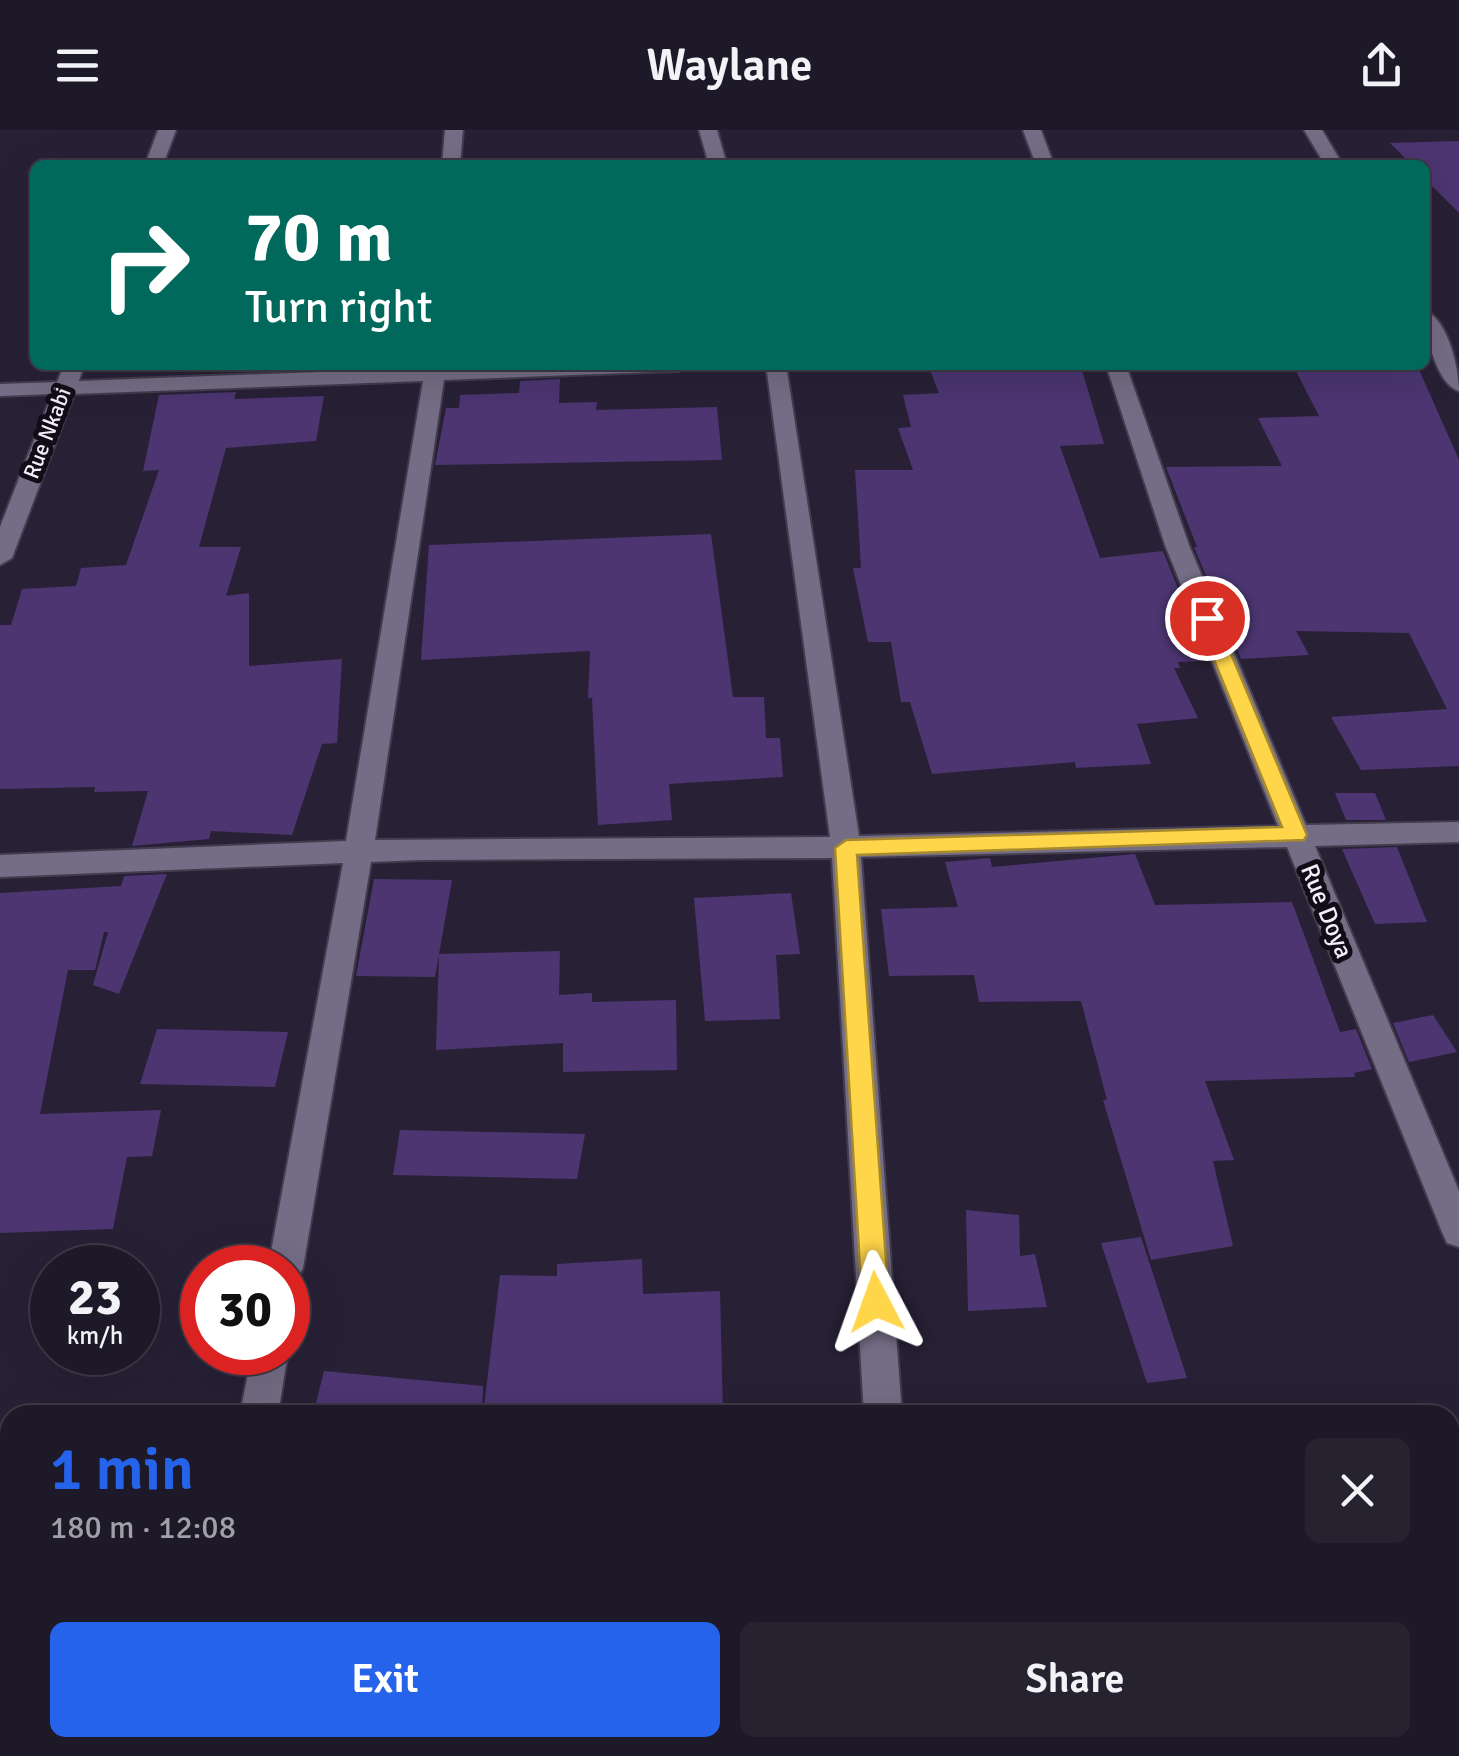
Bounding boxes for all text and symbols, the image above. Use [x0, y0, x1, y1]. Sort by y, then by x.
icon: menu [50, 38, 105, 93]
text: Waylane [647, 38, 812, 93]
icon: share [1354, 38, 1409, 93]
text: 70 m [245, 194, 393, 280]
icon: right [80, 200, 210, 330]
text: Turn right [245, 280, 433, 335]
street label: Rue Nkabi [17, 384, 77, 482]
pin [1165, 576, 1250, 661]
icon: arrive [1180, 591, 1235, 646]
street label: Rue Doya [1294, 859, 1360, 963]
speed limit sign: 30 [180, 1245, 310, 1375]
position arrow [824, 1250, 928, 1354]
text: 23 [68, 1267, 122, 1329]
text: km/h [67, 1320, 123, 1351]
text: 1 min [50, 1433, 194, 1507]
button: close [1305, 1438, 1410, 1543]
text: 180 m · 12:08 [50, 1508, 236, 1547]
button: Exit [50, 1622, 720, 1737]
button: Share [740, 1622, 1410, 1737]

